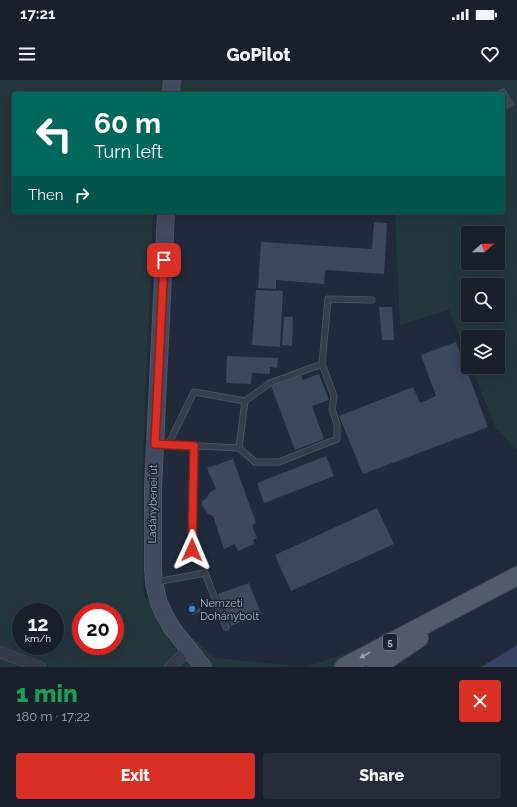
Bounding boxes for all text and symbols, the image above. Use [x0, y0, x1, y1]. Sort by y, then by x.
text: 17:21 [20, 5, 55, 23]
icon: menu [16, 43, 38, 65]
icon: heart [479, 43, 501, 65]
text: GoPilot [226, 44, 291, 65]
text: 60 m [94, 107, 161, 140]
icon: left [28, 108, 80, 160]
text: Turn left [94, 141, 163, 162]
icon: right [71, 184, 93, 206]
text: Then [28, 186, 63, 204]
north arrow [461, 226, 505, 270]
map controls [461, 226, 505, 374]
pin [147, 243, 181, 277]
icon: arrive [153, 249, 175, 271]
button: search [461, 278, 505, 322]
button: layers [461, 330, 505, 374]
street label: Ladánybenei út [146, 464, 160, 544]
position arrow [171, 529, 213, 571]
place label: Nemzeti Dohánybolt [200, 597, 259, 623]
speed limit sign: 20 [72, 603, 124, 655]
marker: Nemzeti Dohánybolt [187, 604, 197, 614]
text: 12 [27, 612, 49, 636]
text: km/h [25, 633, 51, 644]
road number: 5 [383, 634, 397, 650]
one-way arrow [359, 652, 371, 659]
text: 1 min [16, 679, 78, 708]
button: close [459, 680, 501, 722]
text: 180 m · 17:22 [16, 709, 90, 724]
button: Exit [16, 753, 255, 799]
button: Share [263, 753, 501, 799]

